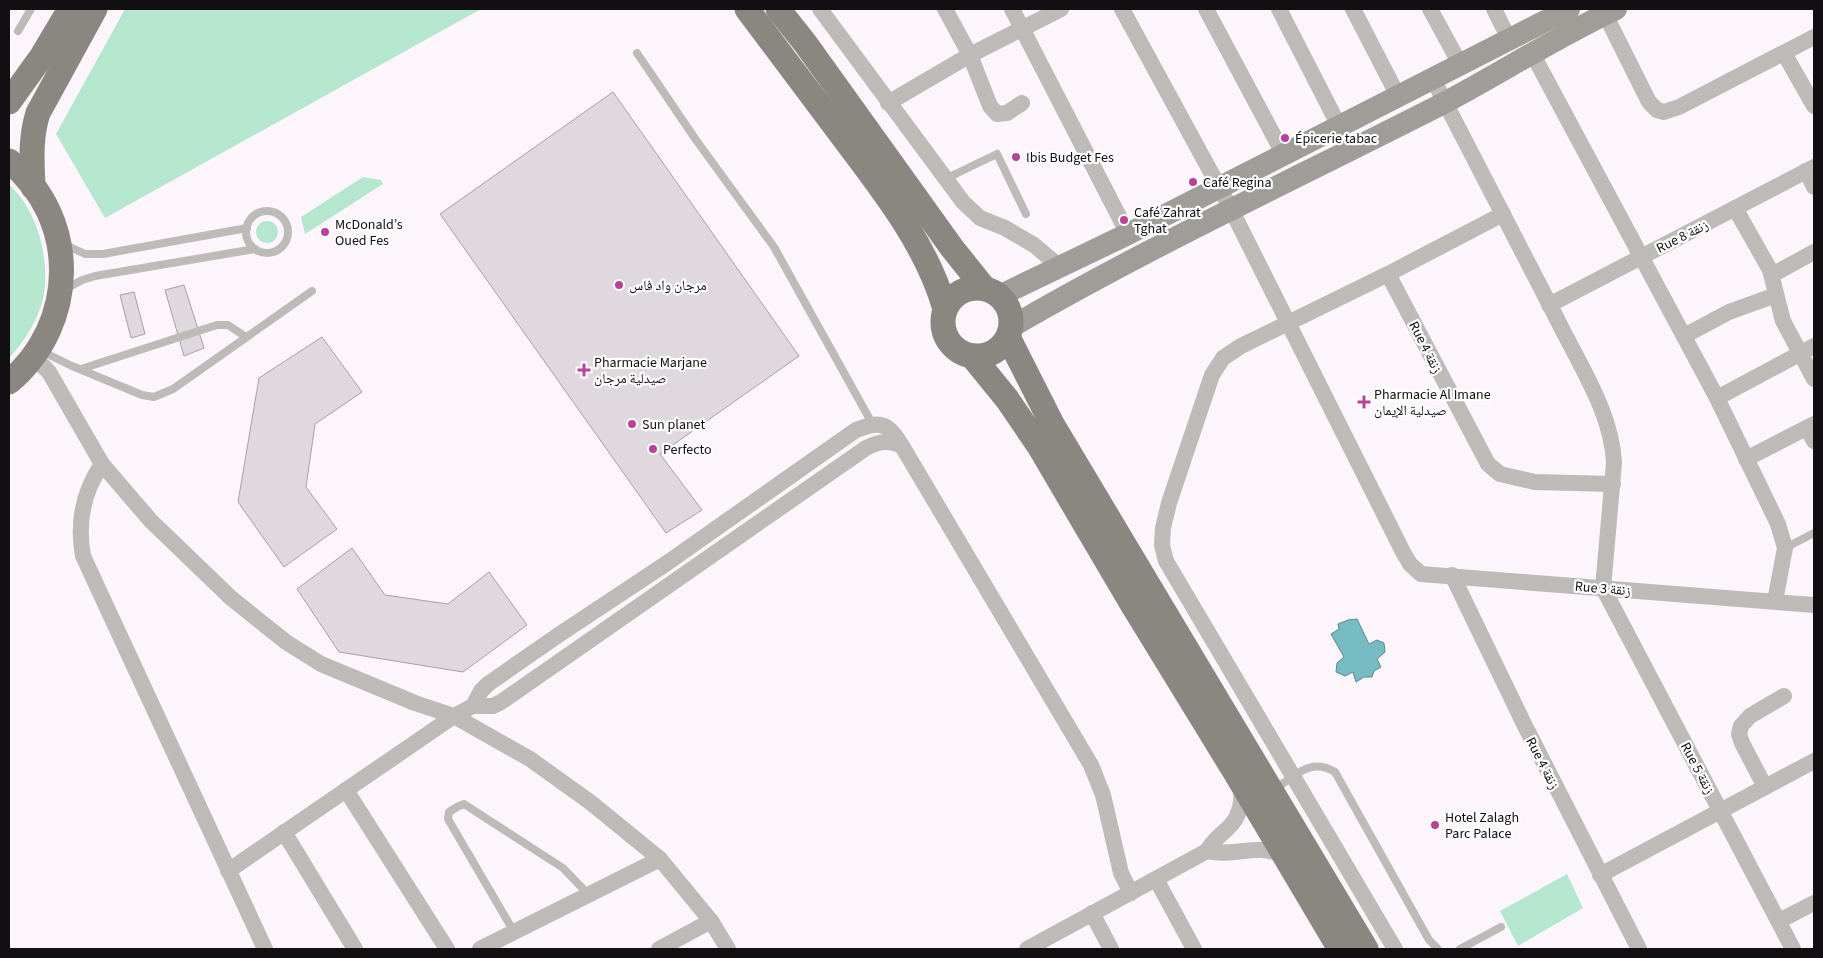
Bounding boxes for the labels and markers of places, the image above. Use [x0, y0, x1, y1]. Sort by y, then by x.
place label: Épicerie tabac [1295, 129, 1378, 149]
marker: Épicerie tabac [1279, 132, 1291, 144]
place label: Ibis Budget Fes [1026, 148, 1114, 168]
marker: Ibis Budget Fes [1010, 151, 1022, 163]
place label: Café Regina [1203, 173, 1272, 193]
marker: Café Regina [1187, 176, 1199, 188]
place label: Café Zahrat Tghat [1134, 203, 1201, 239]
marker: Café Zahrat Tghat [1118, 214, 1130, 226]
place label: McDonald’s Oued Fes [335, 215, 403, 251]
marker: McDonald’s Oued Fes [319, 226, 331, 238]
place label: مرجان واد فاس [629, 276, 707, 296]
marker: مرجان واد فاس [613, 279, 625, 291]
place label: Pharmacie Marjane صيدلية مرجان [594, 353, 707, 389]
marker: Pharmacie Marjane صيدلية مرجان [578, 364, 590, 376]
place label: Pharmacie Al Imane صيدلية الإيمان [1374, 385, 1491, 421]
marker: Pharmacie Al Imane صيدلية الإيمان [1358, 396, 1370, 408]
place label: Sun planet [642, 415, 705, 435]
marker: Sun planet [626, 418, 638, 430]
place label: Perfecto [663, 440, 712, 460]
marker: Perfecto [647, 443, 659, 455]
place label: Hotel Zalagh Parc Palace [1445, 808, 1519, 844]
marker: Hotel Zalagh Parc Palace [1429, 819, 1441, 831]

